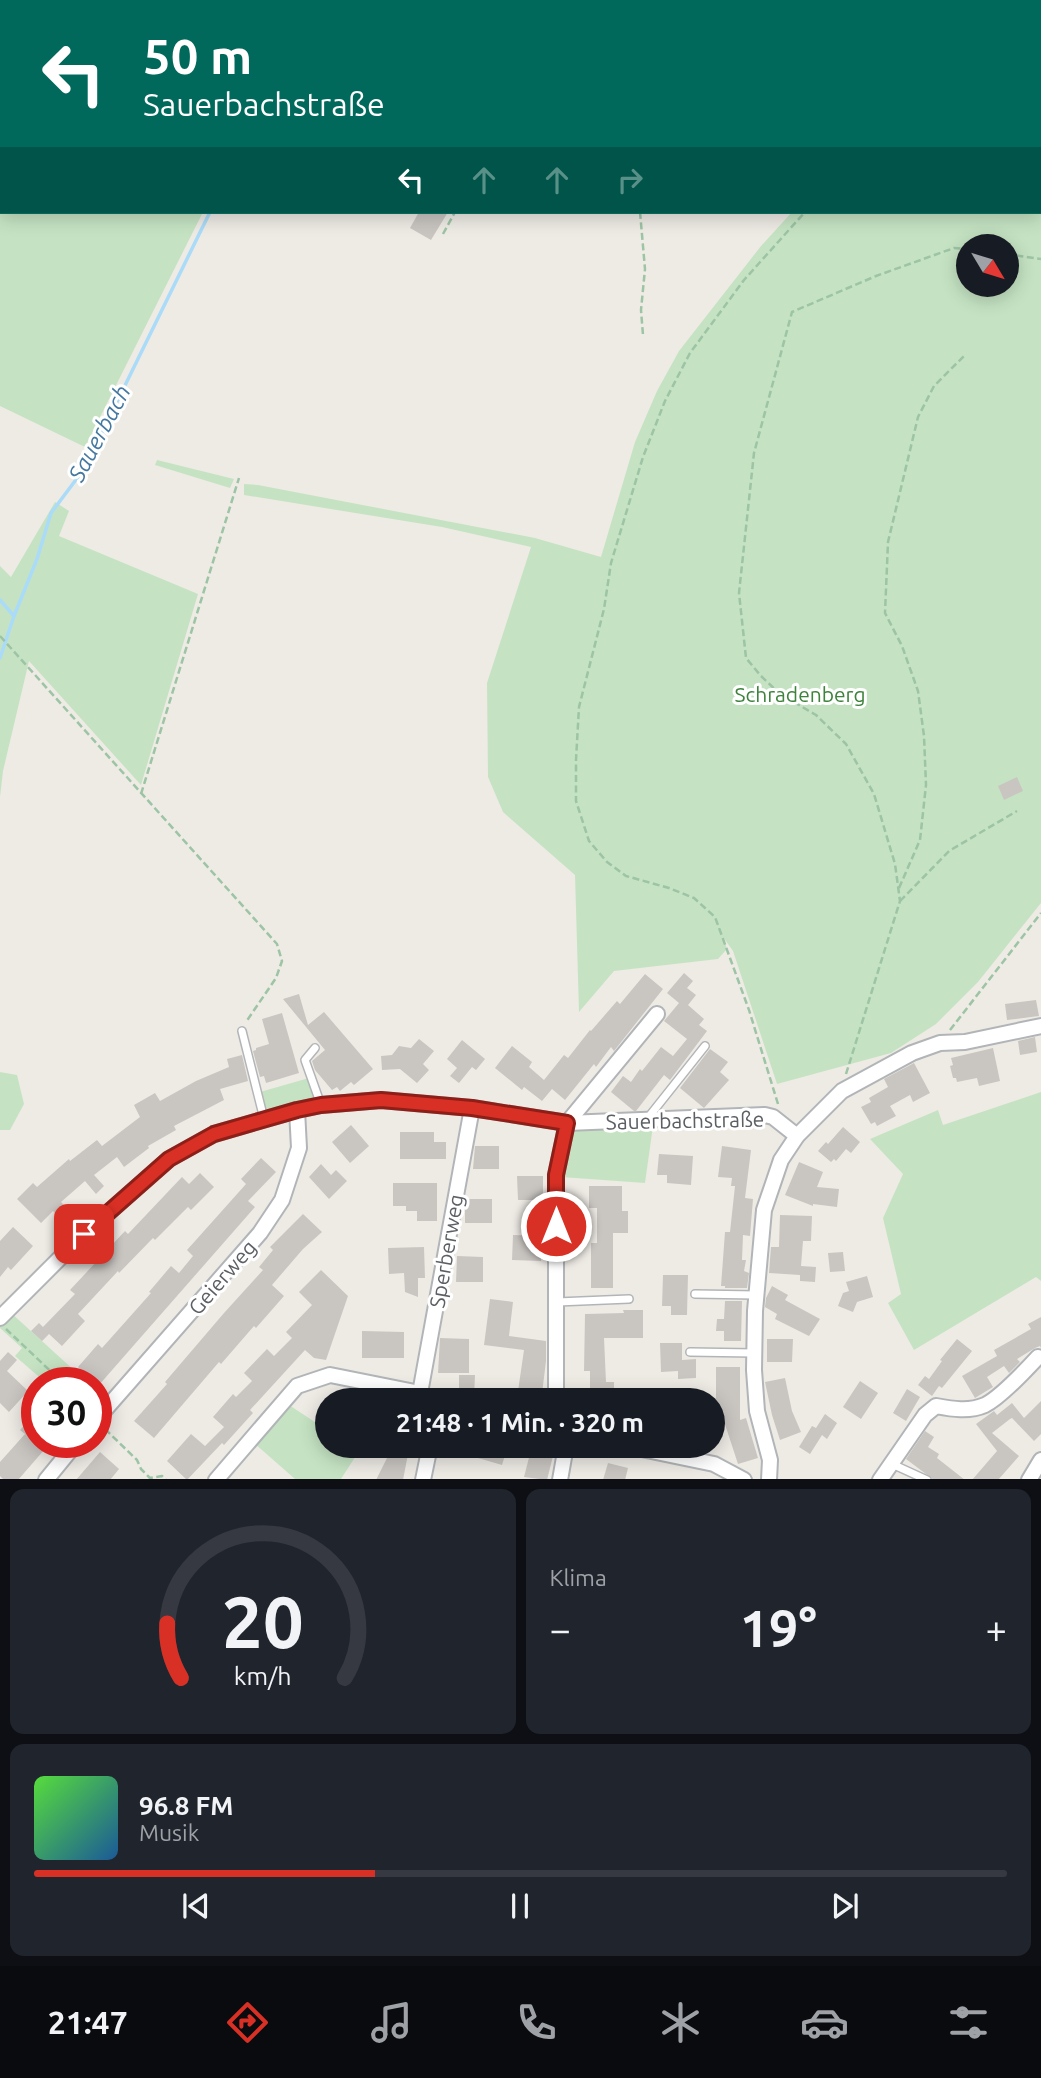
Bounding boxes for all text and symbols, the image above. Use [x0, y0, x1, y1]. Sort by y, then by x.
icon: left [28, 28, 119, 119]
text: 50 m [143, 28, 252, 83]
text: Sauerbachstraße [143, 86, 385, 122]
icon: left [392, 161, 430, 199]
icon: ahead [465, 161, 503, 199]
icon: ahead [538, 161, 576, 199]
icon: right [611, 161, 649, 199]
north arrow [956, 234, 1018, 298]
map controls [956, 234, 1019, 297]
water label: Sauerbach [63, 381, 135, 486]
park label: Schradenberg [734, 682, 866, 706]
street label: Sauerbachstraße [606, 1107, 764, 1133]
position arrow [519, 1189, 593, 1263]
street label: Sperberweg [424, 1192, 468, 1310]
pin [54, 1204, 114, 1264]
icon: arrive [65, 1215, 103, 1253]
street label: Geierweg [183, 1235, 261, 1319]
speed limit sign: 30 [21, 1367, 112, 1458]
text: 21:48 · 1 Min. · 320 m [396, 1408, 644, 1437]
text: Klima [550, 1565, 607, 1590]
text: 20 [222, 1580, 304, 1662]
text: 19° [740, 1599, 817, 1657]
text: − [550, 1608, 571, 1650]
text: + [986, 1608, 1007, 1650]
text: km/h [234, 1661, 292, 1689]
text: 96.8 FM [139, 1791, 233, 1820]
text: Musik [139, 1820, 199, 1845]
icon: previous [177, 1887, 215, 1925]
icon: pause [501, 1887, 539, 1925]
icon: next [826, 1887, 864, 1925]
icon: directions [223, 1998, 272, 2047]
icon: music [367, 1998, 416, 2047]
icon: phone [512, 1998, 561, 2047]
icon: climate [656, 1998, 705, 2047]
icon: car [800, 1998, 849, 2047]
icon: filters [944, 1998, 993, 2047]
text: 21:47 [48, 2004, 128, 2040]

